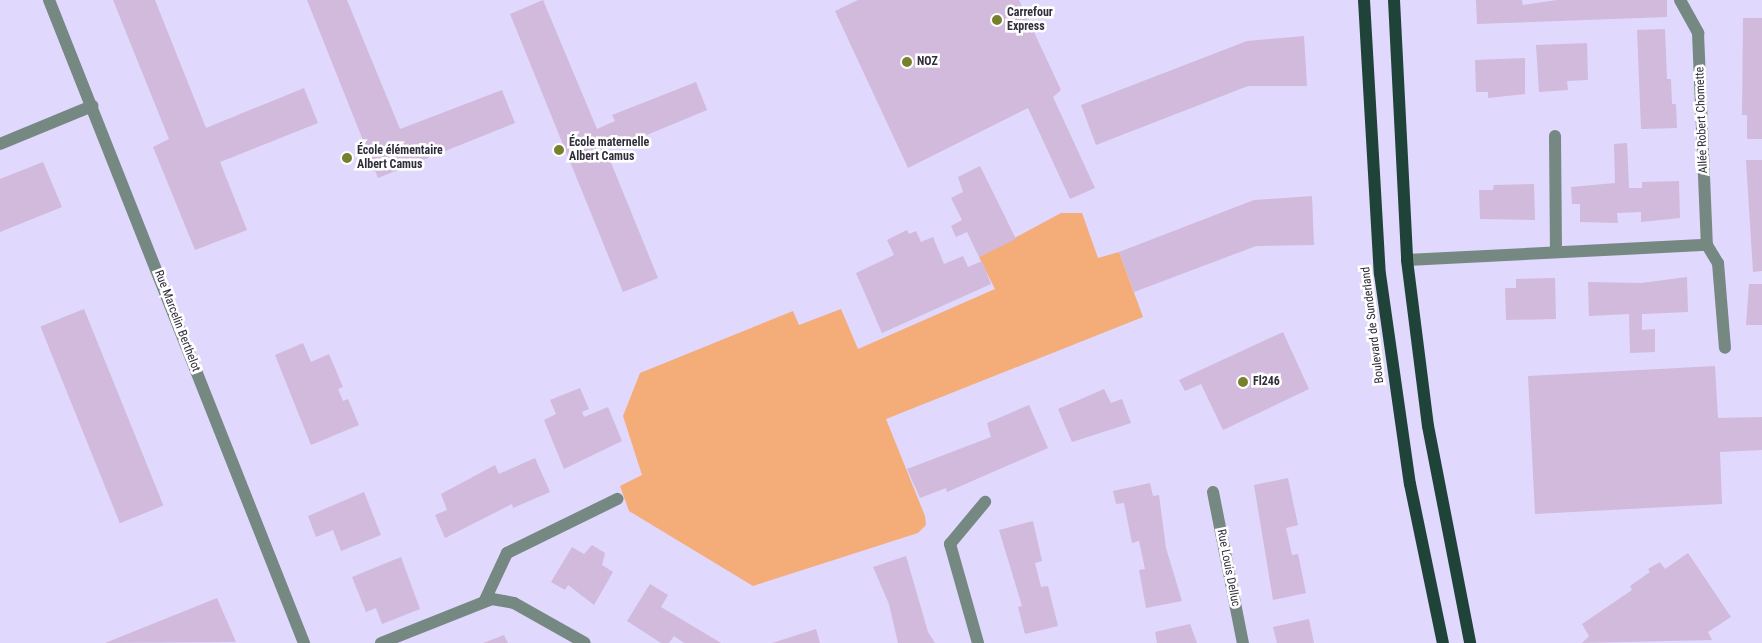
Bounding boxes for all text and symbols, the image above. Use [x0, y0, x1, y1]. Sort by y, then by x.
place label: Carrefour Express [1007, 6, 1053, 34]
marker: Carrefour Express [991, 14, 1003, 26]
place label: NOZ [917, 55, 938, 69]
marker: NOZ [901, 56, 913, 68]
street label: Allée Robert Chomette [1693, 66, 1711, 174]
place label: École maternelle Albert Camus [569, 136, 649, 164]
place label: École élémentaire Albert Camus [357, 144, 443, 172]
marker: École maternelle Albert Camus [553, 144, 565, 156]
marker: École élémentaire Albert Camus [341, 152, 353, 164]
street label: Boulevard de Sunderland [1359, 266, 1387, 384]
street label: Rue Marcelin Berthelot [151, 268, 203, 374]
place label: Fl246 [1253, 375, 1280, 389]
marker: Fl246 [1237, 376, 1249, 388]
street label: Rue Louis Delluc [1213, 528, 1243, 608]

